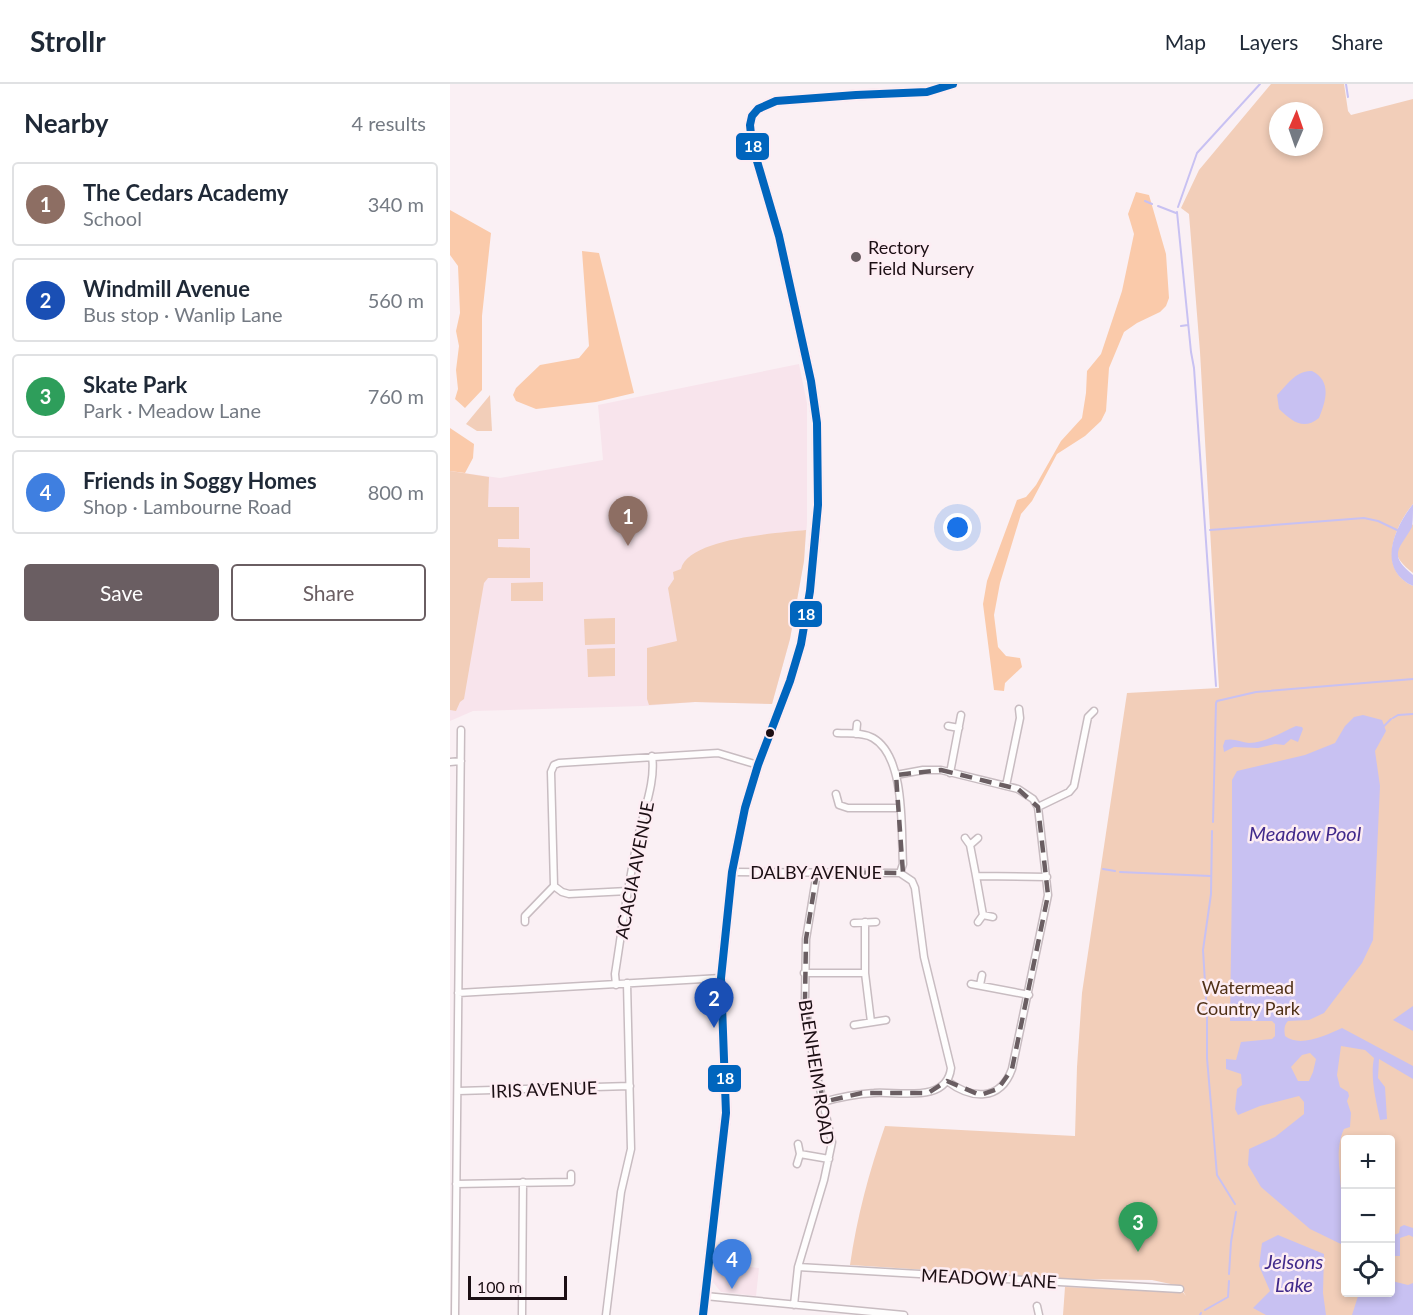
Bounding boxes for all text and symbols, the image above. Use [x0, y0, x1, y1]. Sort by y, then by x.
text: Strollr [30, 24, 106, 58]
text: Map [1165, 29, 1206, 54]
text: Layers [1239, 29, 1298, 54]
text: Share [1331, 29, 1383, 54]
north arrow [1269, 102, 1323, 156]
text: Nearby [24, 107, 109, 139]
text: 4 results [351, 111, 426, 135]
line badge: 18 [735, 132, 770, 161]
text: 18 [744, 136, 762, 155]
text: The Cedars Academy [83, 179, 288, 206]
text: 1 [40, 192, 51, 216]
text: 340 m [368, 192, 424, 216]
text: School [83, 206, 142, 230]
place label: Rectory Field Nursery [868, 236, 975, 279]
marker: Rectory Field Nursery [849, 250, 863, 264]
text: Windmill Avenue [83, 275, 250, 302]
text: 2 [40, 288, 51, 312]
text: 560 m [368, 288, 424, 312]
text: Bus stop · Wanlip Lane [83, 302, 283, 326]
text: Skate Park [83, 371, 187, 398]
text: 3 [40, 384, 51, 408]
text: 760 m [368, 384, 424, 408]
text: Park · Meadow Lane [83, 398, 261, 422]
text: Friends in Soggy Homes [83, 467, 317, 494]
text: 4 [40, 480, 51, 504]
text: 800 m [368, 480, 424, 504]
text: Shop · Lambourne Road [83, 494, 292, 518]
pin: 1 [608, 496, 648, 546]
your location [943, 513, 972, 542]
button: Save [24, 564, 219, 621]
button: Share [231, 564, 426, 621]
line badge: 18 [789, 600, 823, 628]
text: 18 [797, 604, 815, 623]
unlabelled marker [764, 727, 776, 739]
street label: ACACIA AVENUE [610, 799, 658, 941]
water label: Meadow Pool [1249, 821, 1362, 845]
street label: DALBY AVENUE [750, 861, 882, 883]
park label: Watermead Country Park [1196, 976, 1301, 1019]
pin: 2 [694, 978, 734, 1028]
street label: BLENHEIM ROAD [795, 998, 839, 1146]
line badge: 18 [707, 1064, 742, 1093]
text: 18 [716, 1068, 734, 1087]
street label: IRIS AVENUE [490, 1076, 598, 1102]
map controls [1341, 1135, 1395, 1297]
button: + [1341, 1135, 1395, 1189]
button: − [1341, 1189, 1395, 1243]
pin: 3 [1118, 1202, 1158, 1252]
pin: 4 [712, 1240, 752, 1289]
button: locate [1341, 1243, 1395, 1297]
water label: Jelsons Lake [1264, 1249, 1323, 1296]
street label: MEADOW LANE [921, 1263, 1057, 1293]
scale bar [468, 1273, 567, 1300]
text: 100 m [477, 1277, 522, 1296]

